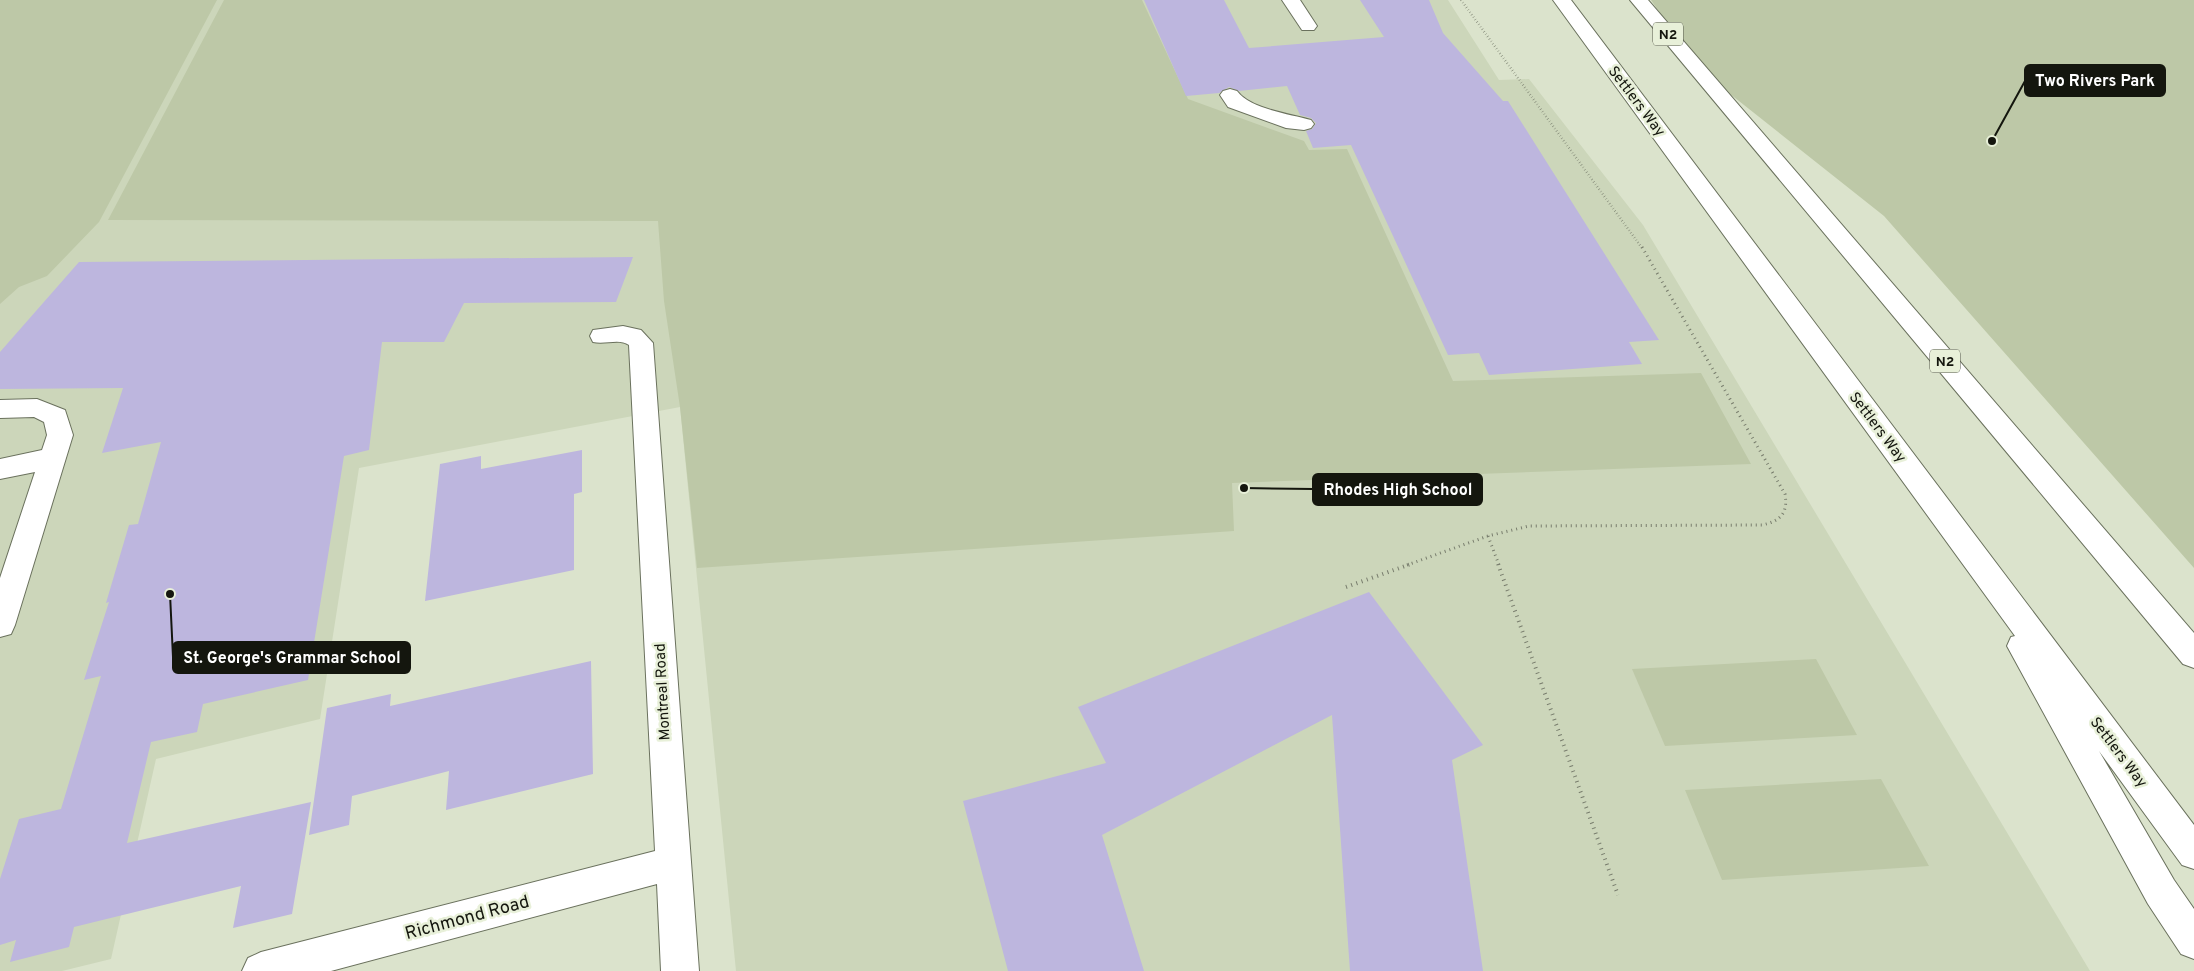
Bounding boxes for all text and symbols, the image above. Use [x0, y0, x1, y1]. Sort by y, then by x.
road number: N2 [1653, 22, 1683, 46]
street label: Settlers Way [1603, 63, 1669, 141]
callout: Two Rivers Park [2025, 65, 2165, 96]
text: Two Rivers Park [2035, 72, 2155, 92]
road number: N2 [1930, 350, 1960, 372]
street label: Settlers Way [1844, 389, 1910, 467]
callout: Rhodes High School [1313, 474, 1482, 505]
text: Rhodes High School [1323, 481, 1473, 501]
callout: St. George's Grammar School [173, 642, 410, 673]
street label: Montreal Road [651, 643, 676, 741]
text: St. George's Grammar School [183, 649, 401, 669]
street label: Settlers Way [2085, 714, 2151, 792]
street label: Richmond Road [403, 891, 532, 946]

